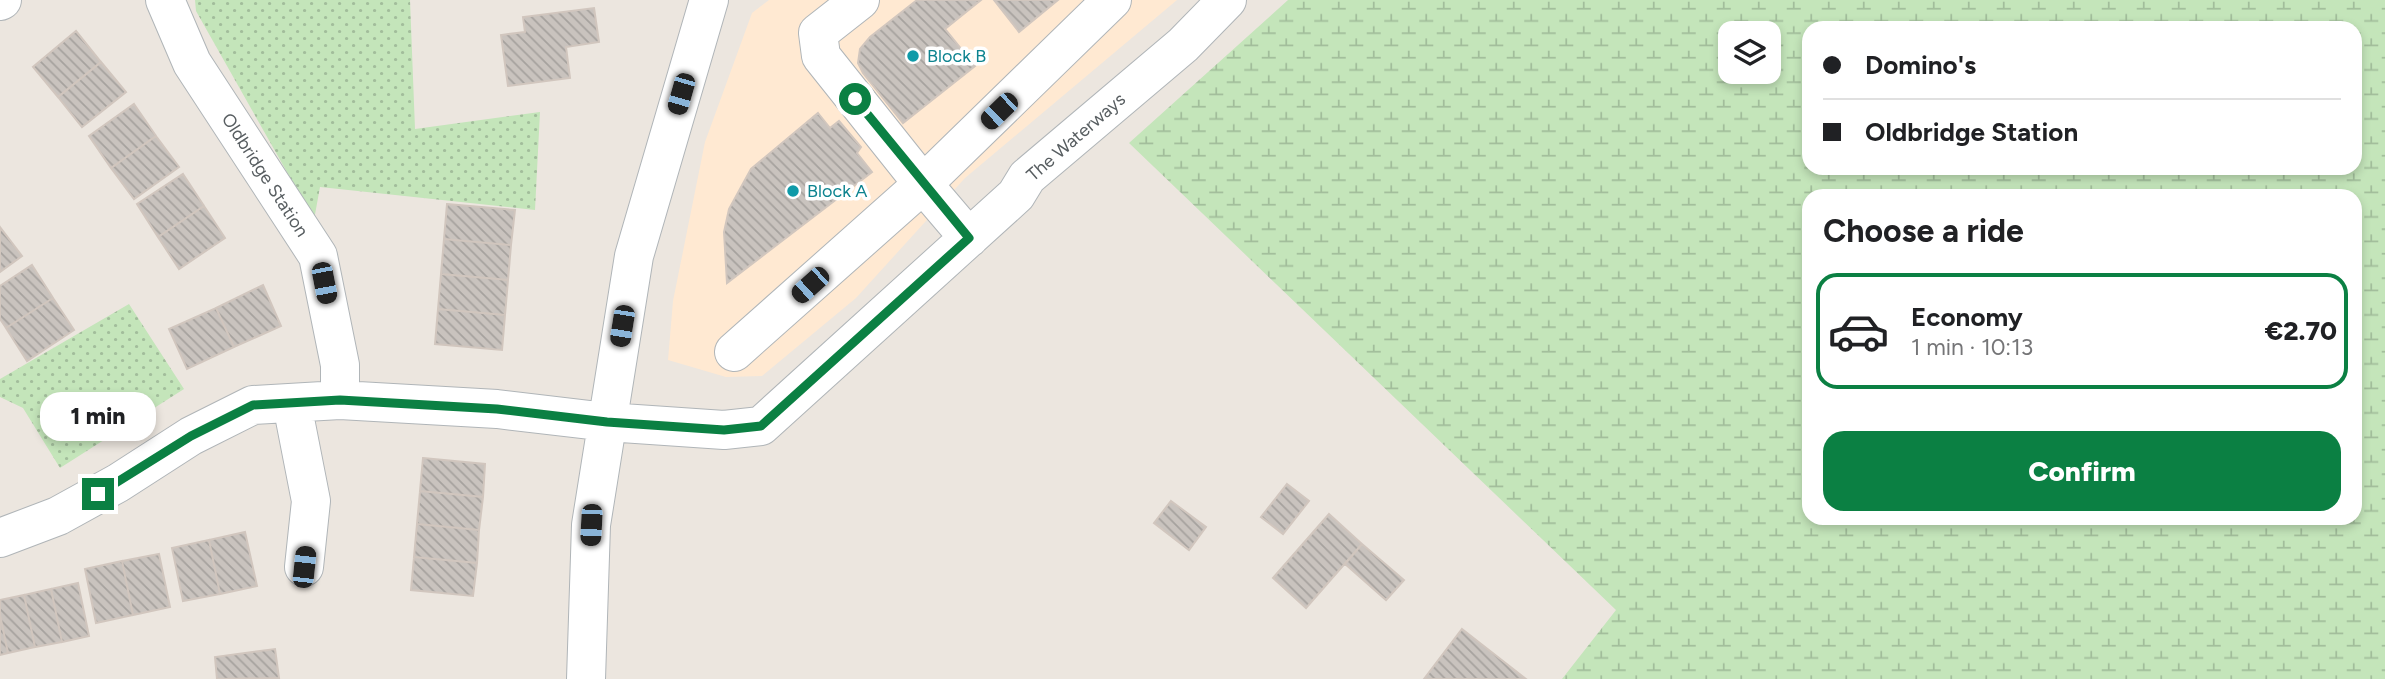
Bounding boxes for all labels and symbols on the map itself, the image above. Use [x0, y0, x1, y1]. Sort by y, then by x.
place label: Block B [927, 45, 986, 67]
marker: Block B [905, 48, 921, 64]
car [666, 71, 697, 117]
route start [839, 83, 871, 115]
street label: The Waterways [1022, 88, 1130, 186]
car [977, 89, 1022, 133]
street label: Oldbridge Station [217, 109, 313, 241]
place label: Block A [807, 180, 868, 202]
marker: Block A [785, 183, 801, 199]
car [310, 260, 339, 306]
car [788, 263, 833, 307]
car [609, 304, 636, 348]
callout: 1 min [40, 392, 156, 442]
route end [82, 478, 114, 510]
car [580, 503, 603, 547]
car [292, 545, 317, 589]

